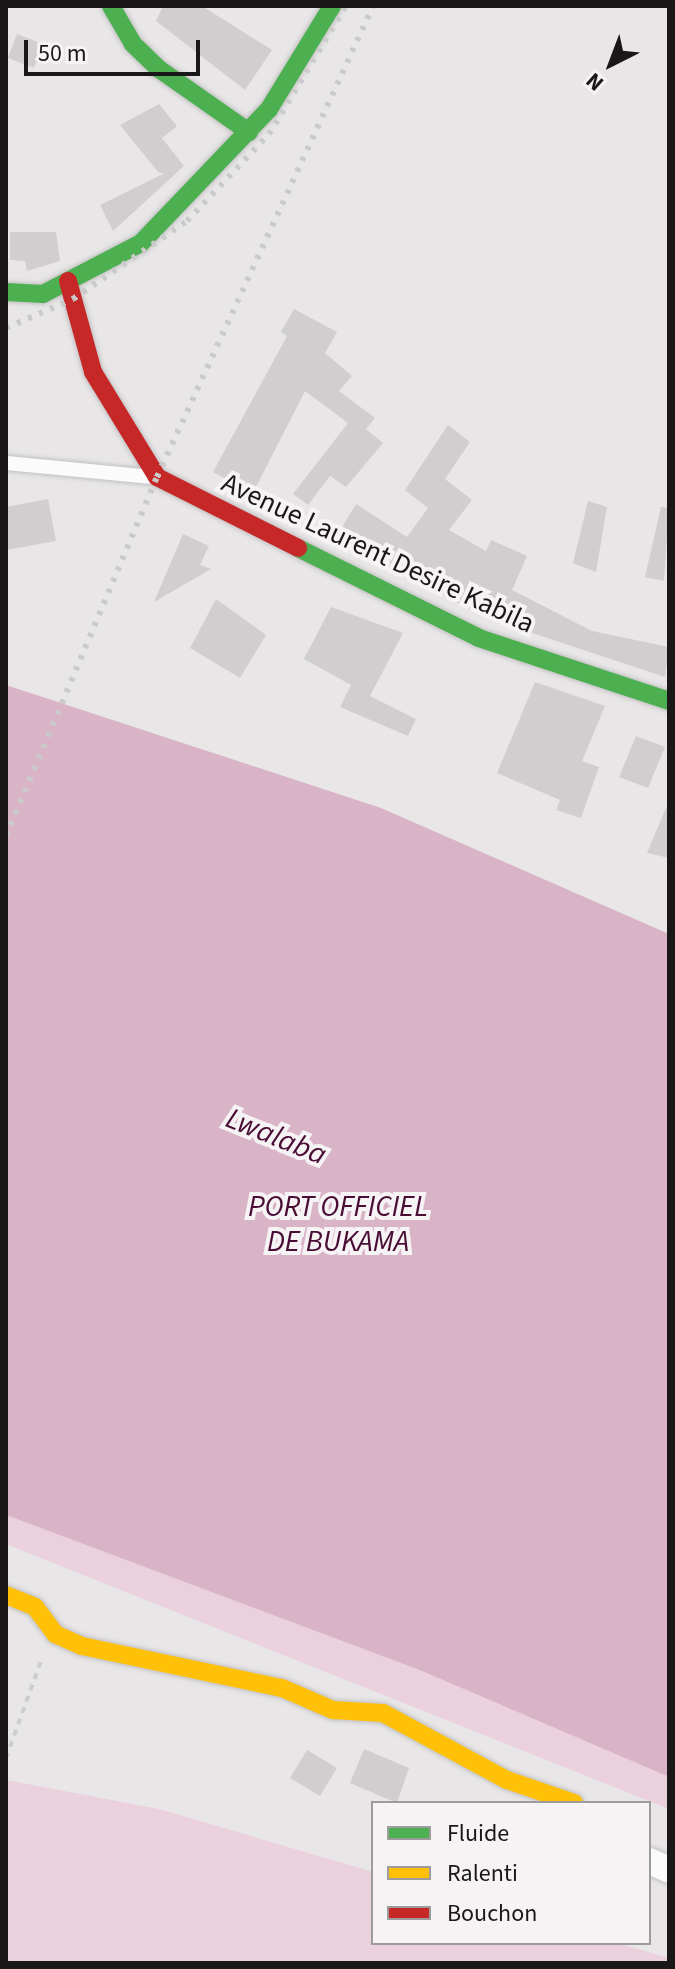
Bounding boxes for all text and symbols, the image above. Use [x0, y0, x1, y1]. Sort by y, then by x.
scale bar [28, 24, 204, 74]
north arrow [571, 24, 651, 104]
text: 50 m [38, 36, 87, 71]
text: N [579, 65, 611, 99]
street label: Avenue Laurent Desire Kabila [216, 466, 540, 640]
water label: Lwalaba [221, 1101, 331, 1173]
water label: PORT OFFICIEL DE BUKAMA [248, 1189, 428, 1260]
legend [371, 1801, 651, 1945]
text: Fluide [447, 1816, 509, 1851]
text: Ralenti [447, 1856, 518, 1891]
text: Bouchon [447, 1896, 537, 1931]

